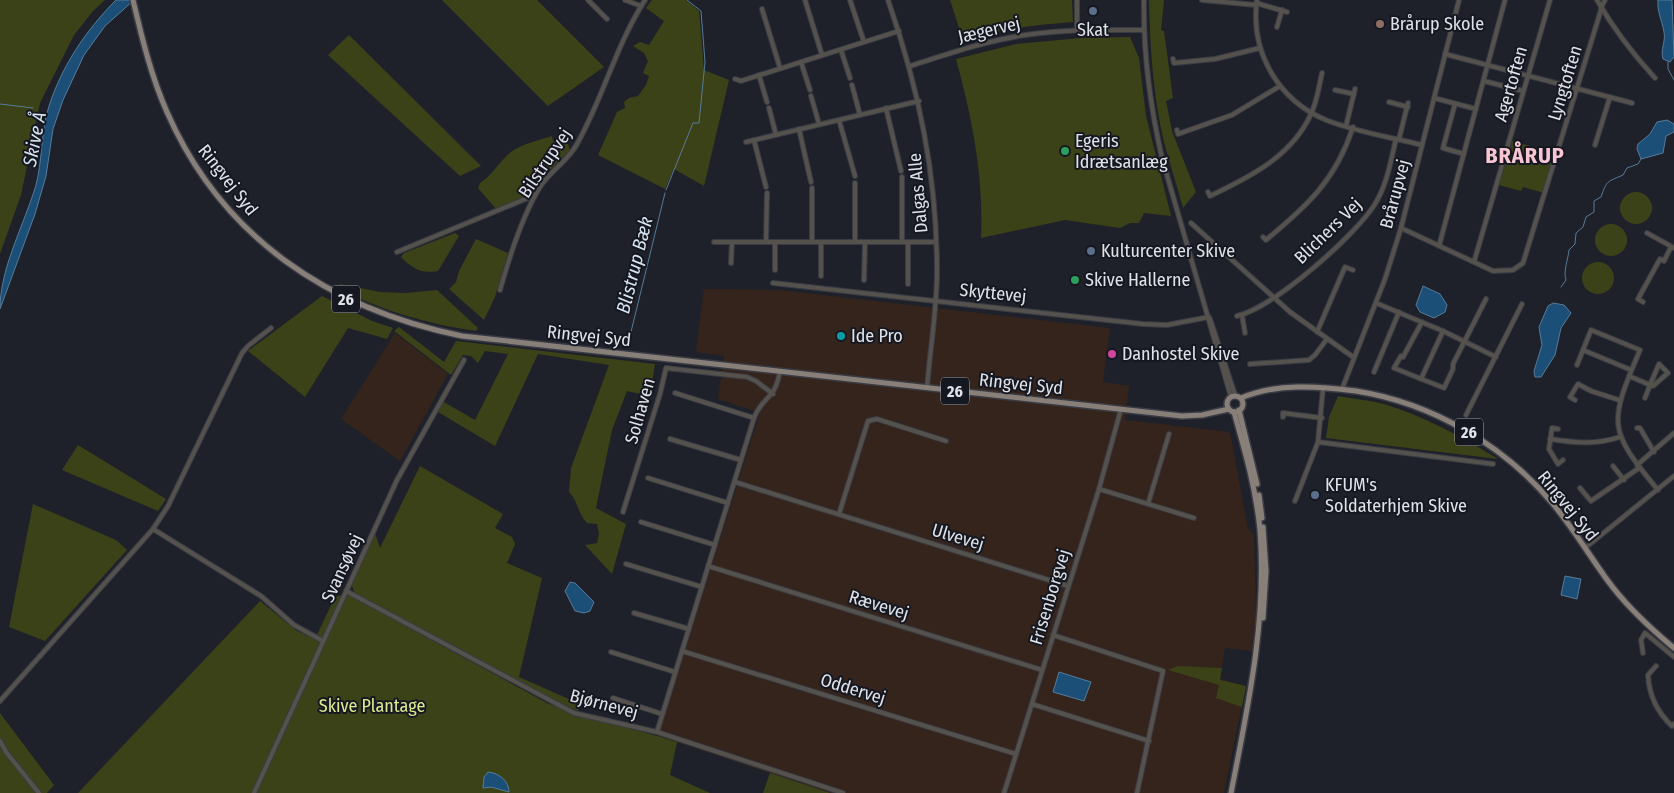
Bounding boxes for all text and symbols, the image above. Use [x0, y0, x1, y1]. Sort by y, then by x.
marker: Skat [1087, 5, 1099, 17]
street label: Jægervej [956, 12, 1022, 48]
place label: Brårup Skole [1390, 13, 1484, 35]
marker: Brårup Skole [1374, 18, 1386, 30]
place label: Skat [1077, 19, 1109, 41]
street label: Lyngtoften [1543, 43, 1587, 123]
street label: Agertoften [1490, 44, 1532, 124]
water label: Skive Å [18, 110, 51, 169]
street label: Bilstrupvej [514, 124, 576, 202]
place label: Egeris Idrætsanlæg [1075, 130, 1168, 173]
street label: Ringvej Syd [193, 140, 263, 220]
district label: BRÅRUP [1485, 141, 1565, 169]
marker: Egeris Idrætsanlæg [1059, 145, 1071, 157]
street label: Dalgas Alle [904, 152, 932, 234]
street label: Brårupvej [1375, 157, 1415, 231]
street label: Blichers Vej [1290, 193, 1366, 269]
water label: Blistrup Bæk [611, 214, 658, 316]
place label: Kulturcenter Skive [1101, 240, 1235, 262]
marker: Kulturcenter Skive [1085, 245, 1097, 257]
place label: Skive Hallerne [1085, 269, 1191, 291]
marker: Skive Hallerne [1069, 274, 1081, 286]
street label: Skyttevej [959, 279, 1027, 307]
road number: 26 [332, 286, 360, 312]
street label: Ringvej Syd [546, 321, 632, 351]
place label: Ide Pro [851, 325, 903, 347]
marker: Ide Pro [835, 330, 847, 342]
place label: Danhostel Skive [1122, 343, 1240, 365]
marker: Danhostel Skive [1106, 348, 1118, 360]
street label: Ringvej Syd [978, 369, 1064, 399]
street label: Solhaven [620, 376, 660, 446]
road number: 26 [941, 378, 969, 404]
road number: 26 [1455, 418, 1483, 446]
street label: Ringvej Syd [1533, 466, 1603, 546]
place label: KFUM's Soldaterhjem Skive [1325, 474, 1467, 517]
marker: KFUM's Soldaterhjem Skive [1309, 489, 1321, 501]
street label: Ulvevej [929, 519, 987, 555]
street label: Svansøvej [317, 530, 367, 606]
street label: Frisenborgvej [1025, 546, 1075, 648]
street label: Rævevej [846, 585, 912, 625]
street label: Oddervej [818, 669, 888, 709]
street label: Bjørnevej [567, 684, 641, 724]
park label: Skive Plantage [319, 695, 425, 717]

